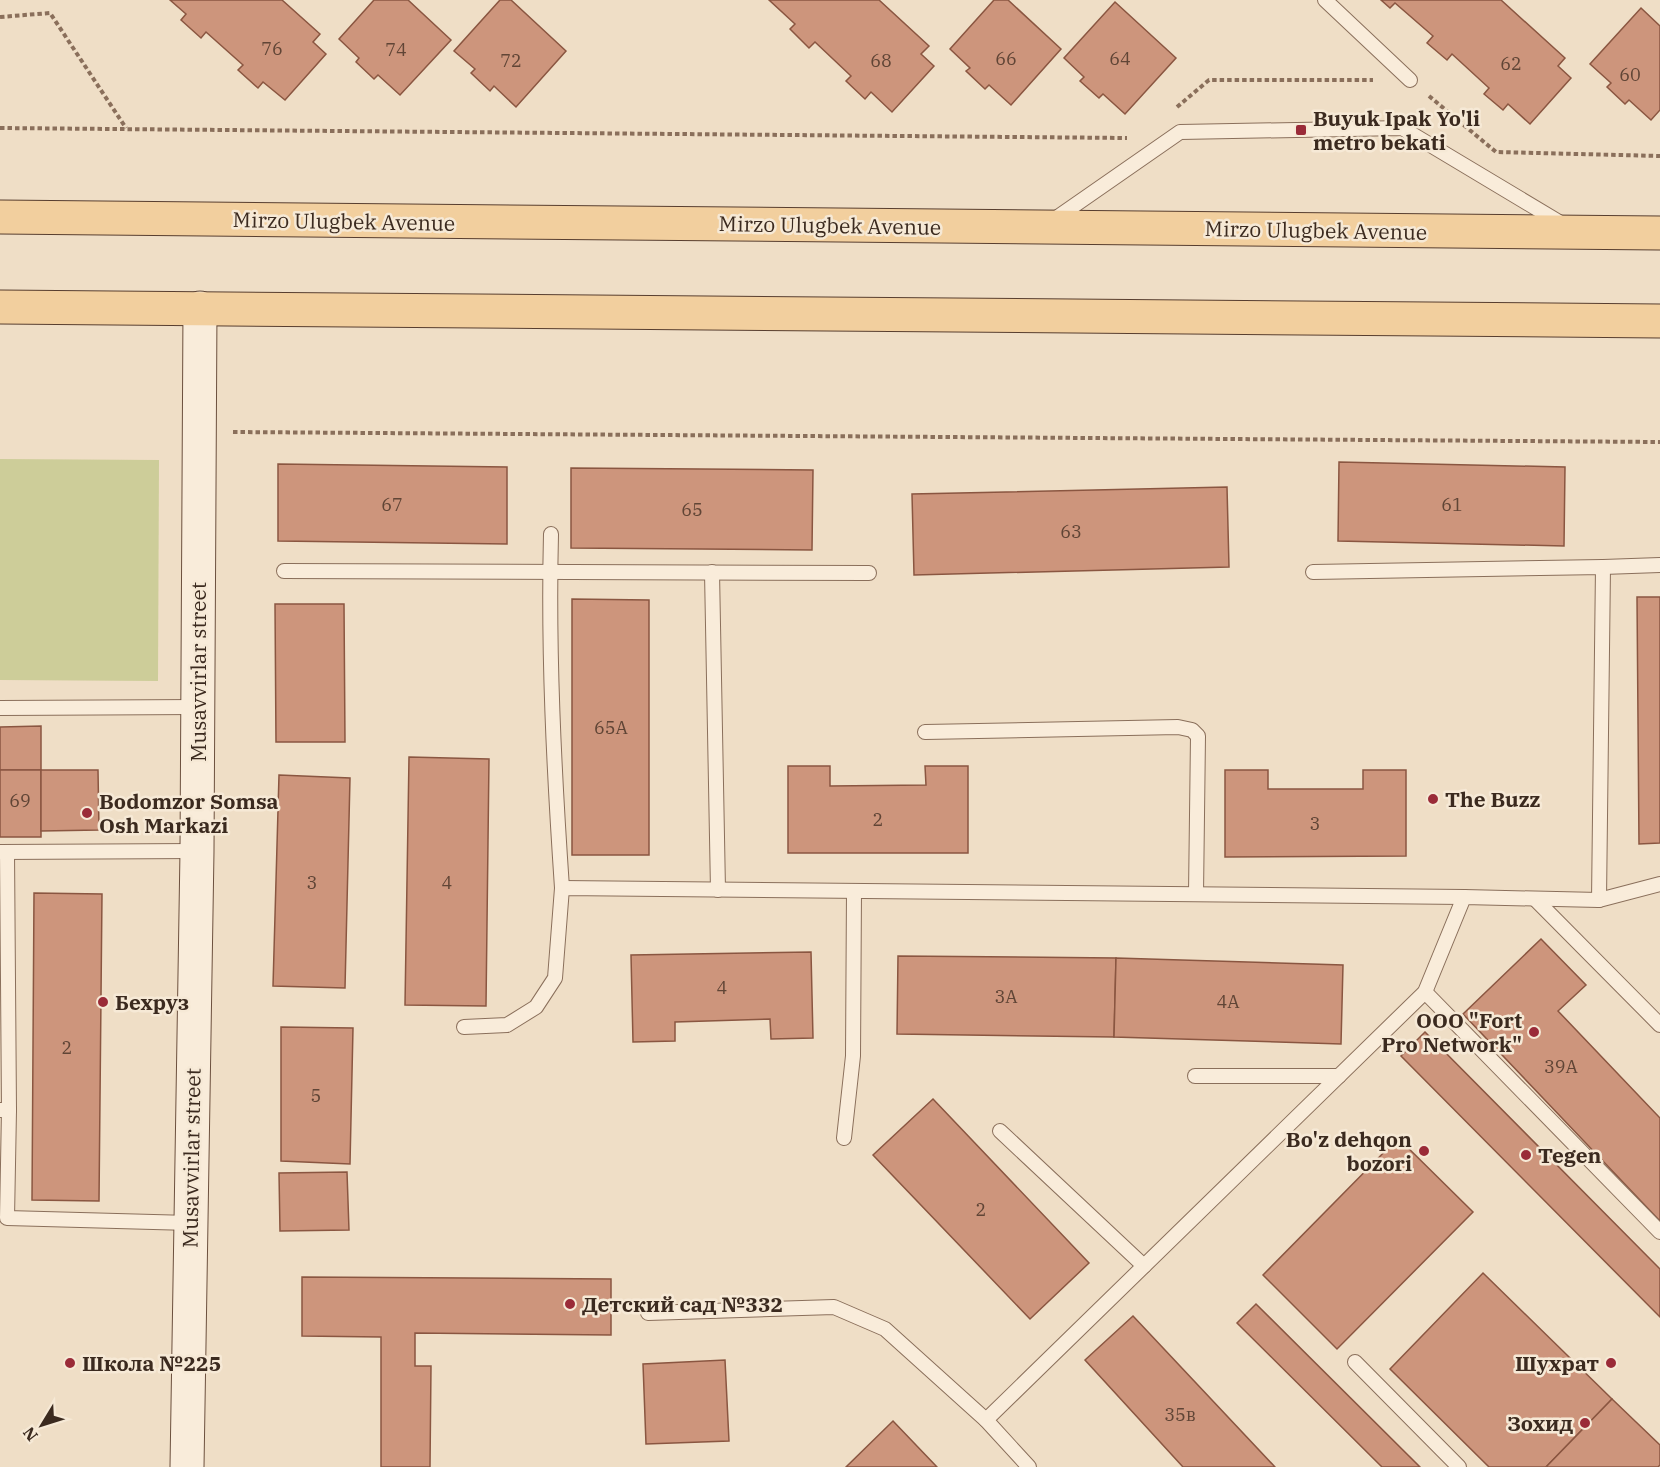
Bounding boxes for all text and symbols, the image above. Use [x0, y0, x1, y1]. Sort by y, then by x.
house number: 76 [261, 37, 283, 60]
house number: 74 [385, 38, 407, 61]
house number: 66 [995, 47, 1017, 70]
house number: 64 [1109, 47, 1131, 70]
house number: 72 [500, 49, 522, 72]
house number: 68 [870, 49, 892, 72]
house number: 62 [1500, 52, 1522, 75]
house number: 60 [1619, 63, 1641, 86]
place label: Buyuk Ipak Yo'li metro bekati [1313, 104, 1480, 156]
marker: Buyuk Ipak Yo'li metro bekati [1294, 123, 1308, 137]
street label: Mirzo Ulugbek Avenue [232, 205, 456, 237]
street label: Mirzo Ulugbek Avenue [718, 209, 942, 241]
street label: Mirzo Ulugbek Avenue [1204, 214, 1428, 246]
house number: 67 [381, 493, 403, 516]
house number: 61 [1441, 493, 1463, 516]
house number: 65 [681, 498, 703, 521]
house number: 63 [1060, 520, 1082, 543]
street label: Musavvirlar street [184, 582, 212, 762]
house number: 65А [594, 716, 629, 739]
place label: The Buzz [1445, 785, 1541, 813]
place label: Bodomzor Somsa Osh Markazi [99, 787, 279, 839]
house number: 69 [9, 789, 31, 812]
marker: The Buzz [1426, 792, 1440, 806]
marker: Bodomzor Somsa Osh Markazi [80, 806, 94, 820]
house number: 2 [873, 808, 883, 831]
house number: 3 [1310, 812, 1320, 835]
house number: 3 [307, 871, 317, 894]
house number: 4 [442, 871, 452, 894]
house number: 4 [717, 976, 727, 999]
house number: 3А [994, 985, 1018, 1008]
place label: Бехруз [115, 988, 189, 1016]
house number: 4А [1216, 990, 1240, 1013]
marker: Бехруз [96, 995, 110, 1009]
place label: ООО "Fort Pro Network" [1381, 1006, 1522, 1058]
marker: ООО "Fort Pro Network" [1527, 1025, 1541, 1039]
house number: 2 [62, 1036, 72, 1059]
house number: 39A [1544, 1055, 1579, 1078]
street label: Musavvirlar street [175, 1068, 207, 1248]
house number: 5 [311, 1084, 321, 1107]
place label: Bo'z dehqon bozori [1286, 1125, 1412, 1177]
place label: Tegen [1538, 1141, 1602, 1169]
marker: Bo'z dehqon bozori [1417, 1144, 1431, 1158]
marker: Tegen [1519, 1148, 1533, 1162]
house number: 2 [976, 1198, 986, 1221]
place label: Детский сад №332 [582, 1290, 783, 1318]
marker: Детский сад №332 [563, 1297, 577, 1311]
place label: Школа №225 [82, 1349, 221, 1377]
place label: Шухрат [1515, 1349, 1599, 1377]
marker: Школа №225 [63, 1356, 77, 1370]
marker: Шухрат [1604, 1356, 1618, 1370]
north arrow [12, 1395, 72, 1455]
house number: 35в [1164, 1403, 1196, 1426]
place label: Зохид [1507, 1409, 1573, 1437]
marker: Зохид [1578, 1416, 1592, 1430]
text: N [18, 1423, 42, 1445]

